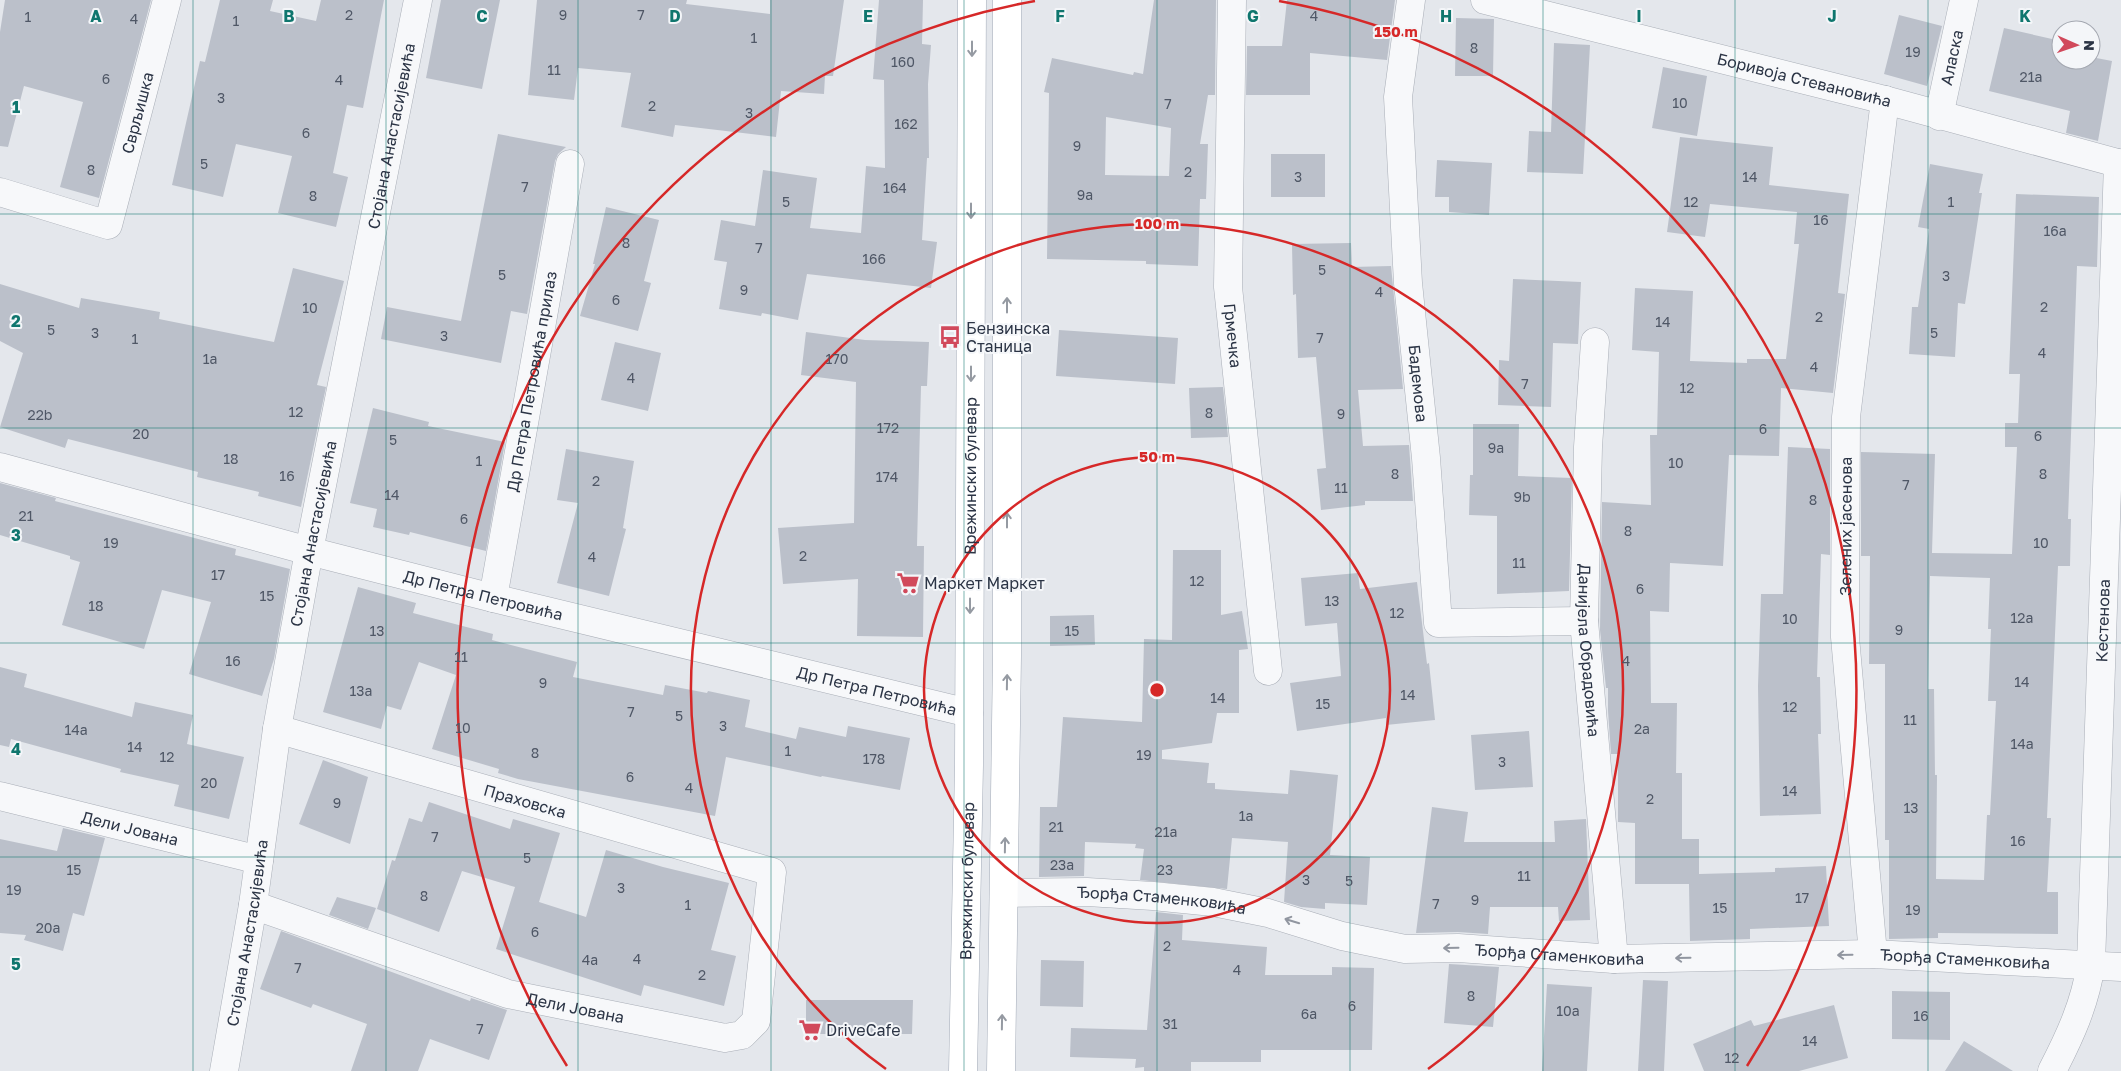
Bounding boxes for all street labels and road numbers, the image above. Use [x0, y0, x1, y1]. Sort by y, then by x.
street label: Аласка [1936, 28, 1967, 87]
street label: Стојана Анастасијевића [363, 41, 419, 231]
street label: Боривоја Стевановића [1715, 48, 1894, 111]
street label: Сврљишка [117, 70, 158, 156]
street label: Др Петра Петровића прилаз [502, 269, 561, 493]
street label: Грмечка [1220, 302, 1246, 369]
street label: Бадемова [1404, 344, 1432, 423]
street label: Врежински булевар [960, 397, 980, 555]
street label: Стојана Анастасијевића [286, 439, 341, 628]
street label: Зелених јасенова [1835, 457, 1856, 596]
street label: Данијела Обрадовића [1574, 564, 1604, 738]
street label: Др Петра Петровића [401, 566, 565, 625]
street label: Кестенова [2091, 579, 2114, 663]
street label: Др Петра Петровића [795, 662, 959, 720]
street label: Праховска [481, 780, 569, 822]
street label: Врежински булевар [955, 802, 978, 960]
street label: Дели Јована [80, 807, 181, 850]
street label: Стојана Анастасијевића [222, 838, 272, 1028]
street label: Ђорђа Стаменковића [1077, 882, 1248, 918]
street label: Ђорђа Стаменковића [1474, 939, 1644, 969]
street label: Ђорђа Стаменковића [1880, 944, 2051, 973]
street label: Дели Јована [525, 988, 626, 1027]

